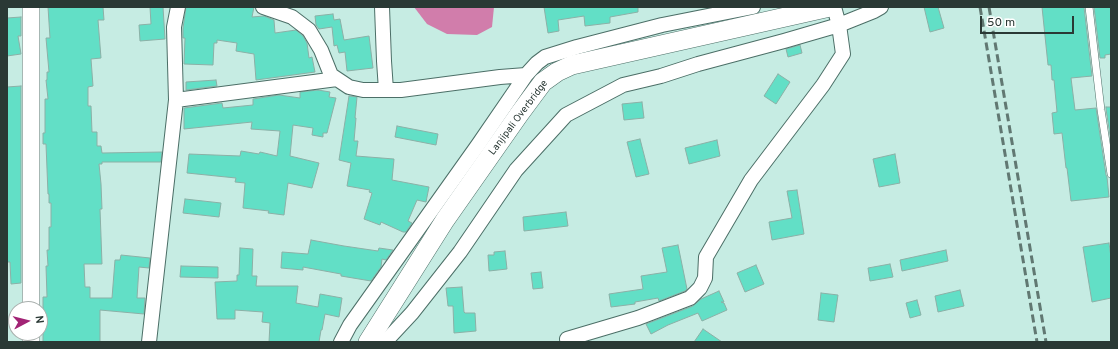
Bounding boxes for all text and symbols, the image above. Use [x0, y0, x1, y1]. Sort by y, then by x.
scale bar [982, 8, 1076, 34]
text: 50 m [987, 15, 1015, 31]
street label: Lanjipali Overbridge [487, 78, 551, 158]
north arrow [8, 301, 48, 341]
text: N [31, 315, 46, 324]

